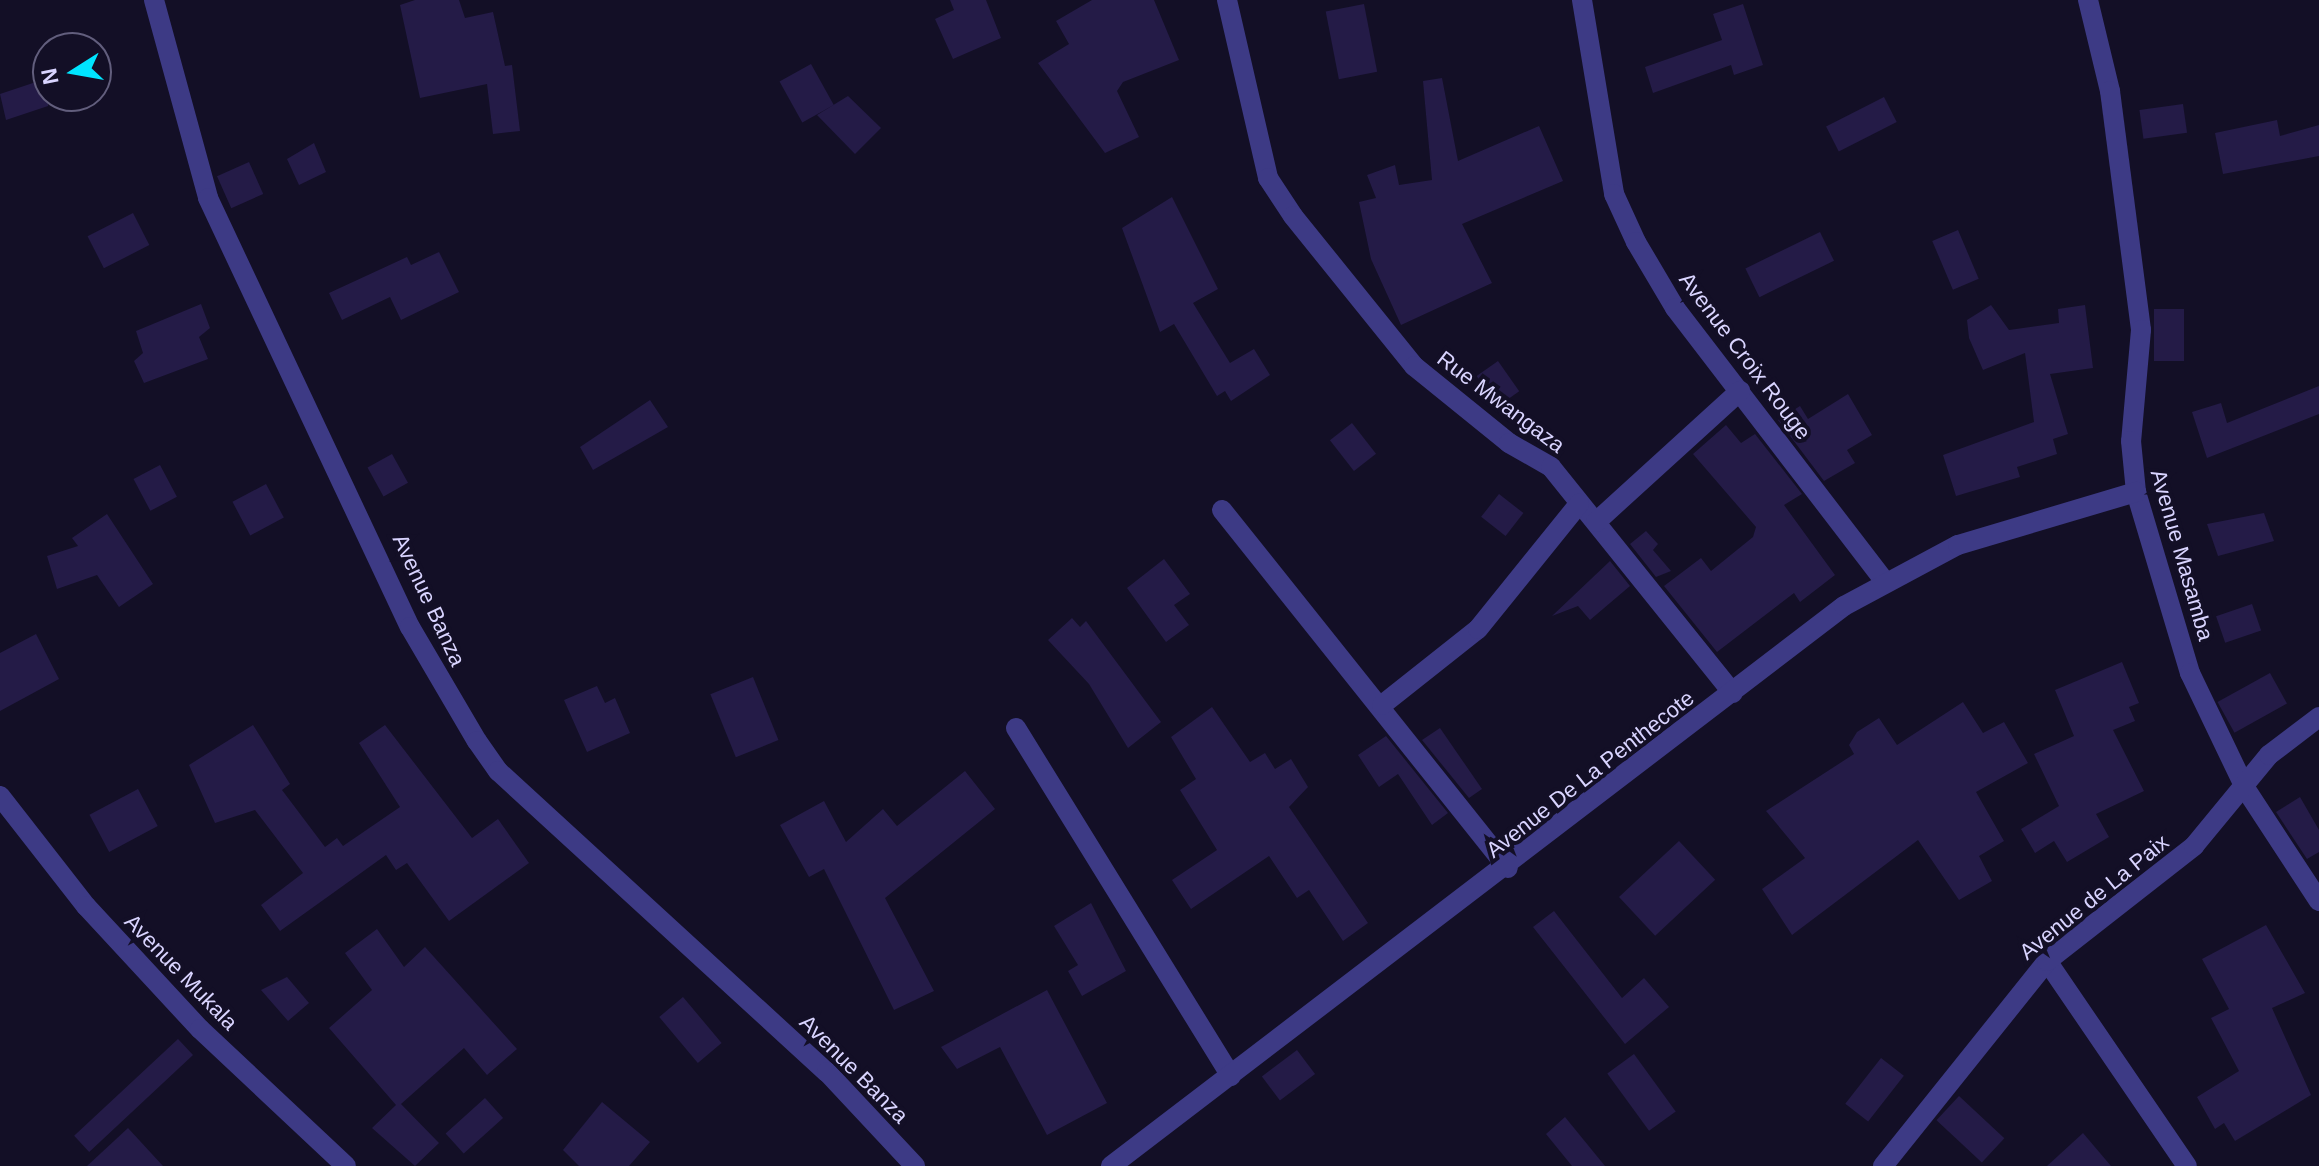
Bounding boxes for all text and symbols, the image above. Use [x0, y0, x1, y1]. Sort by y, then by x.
north arrow [32, 32, 112, 112]
text: N [36, 66, 64, 86]
street label: Avenue Croix Rouge [1673, 267, 1817, 445]
street label: Rue Mwangaza [1432, 345, 1570, 459]
street label: Avenue Masamba [2145, 466, 2219, 644]
street label: Avenue Banza [387, 530, 471, 670]
street label: Avenue De La Penthecote [1481, 685, 1699, 863]
street label: Avenue de La Paix [2014, 829, 2174, 965]
street label: Avenue Mukala [119, 908, 243, 1036]
street label: Avenue Banza [794, 1009, 914, 1129]

